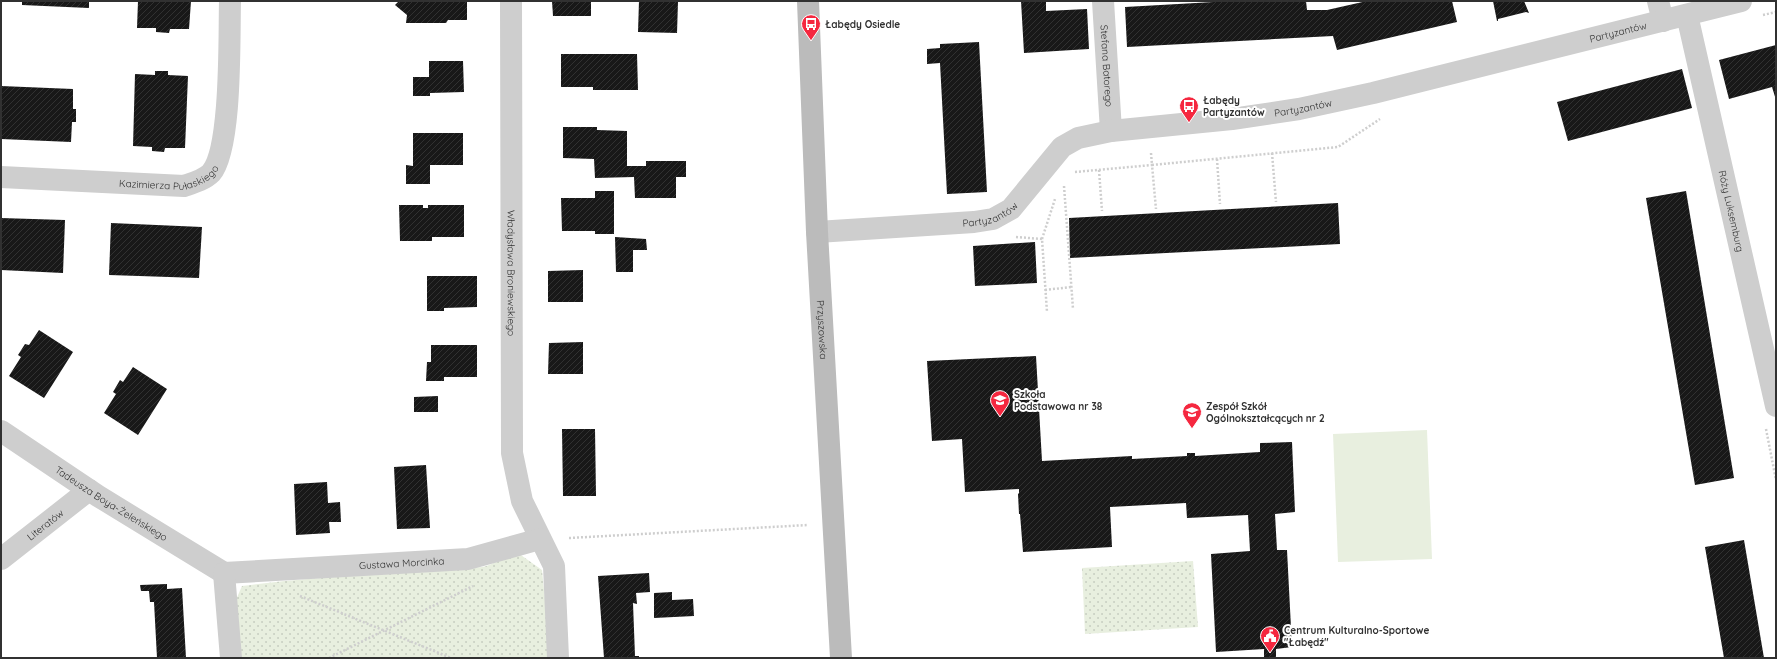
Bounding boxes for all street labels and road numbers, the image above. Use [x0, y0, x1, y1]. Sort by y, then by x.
street label: Partyzantów [1588, 18, 1648, 45]
street label: Stefana Batorego [1098, 24, 1116, 107]
street label: Partyzantów [1273, 95, 1333, 119]
street label: Kazimierza Pułaskiego [119, 163, 221, 193]
street label: Róży Luksemburg [1716, 169, 1747, 253]
street label: Partyzantów [962, 199, 1021, 229]
street label: Władysława Broniewskiego [505, 210, 518, 336]
street label: Przyszowska [814, 300, 831, 360]
street label: Tadeusza Boya-Żeleńskiego [53, 463, 170, 544]
street label: Literatów [24, 506, 66, 543]
street label: Gustawa Morcinka [359, 554, 445, 572]

